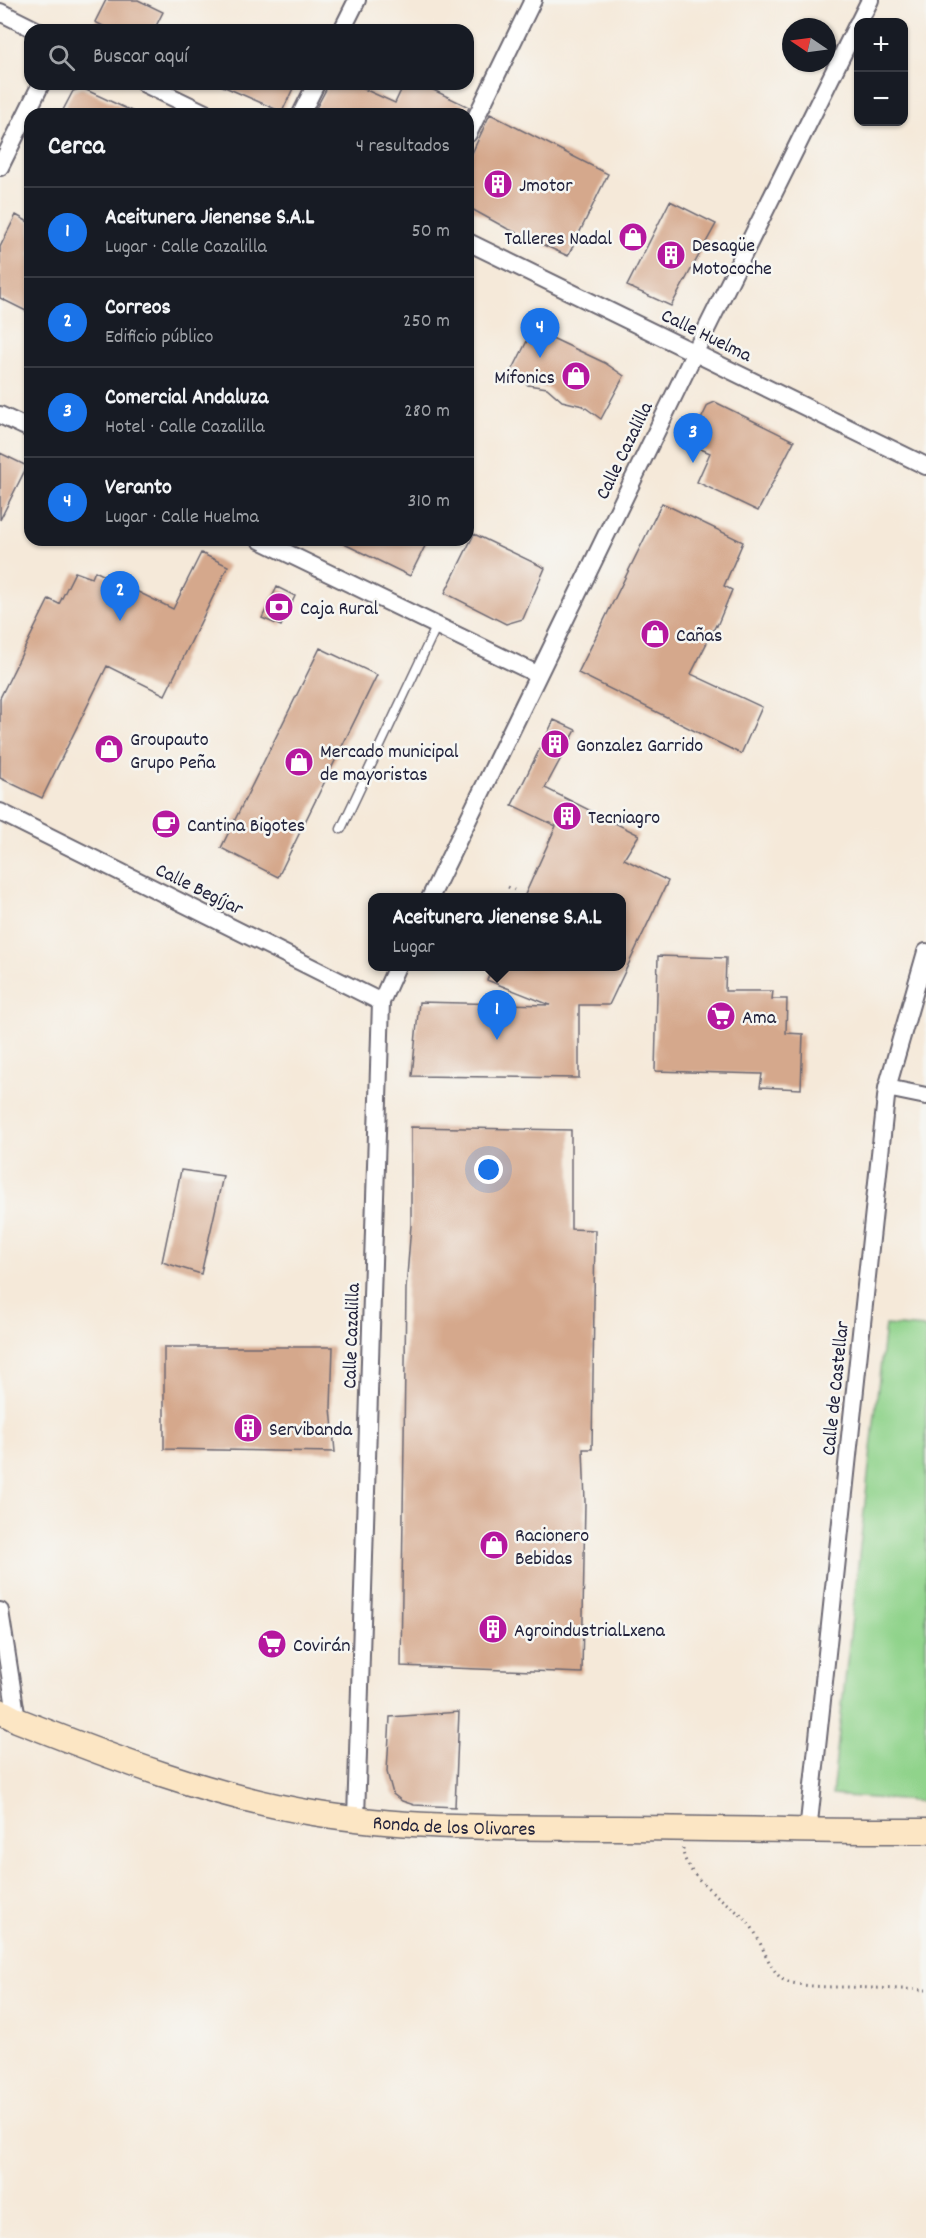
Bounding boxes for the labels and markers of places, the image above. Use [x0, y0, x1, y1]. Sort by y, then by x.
building icon: Jmotor [482, 168, 514, 200]
place label: Jmotor [519, 173, 573, 201]
shop icon: Talleres Nadal [617, 221, 649, 253]
place label: Talleres Nadal [504, 226, 612, 254]
place label: Desagüe Motocoche [692, 233, 772, 284]
building icon: Desagüe Motocoche [655, 239, 687, 271]
pin: 4 [520, 308, 560, 358]
shop icon: Mifonics [560, 360, 592, 392]
place label: Mifonics [494, 365, 555, 393]
pin: 3 [674, 414, 712, 463]
pin: 2 [100, 572, 140, 621]
bank icon: Caja Rural [263, 591, 295, 623]
place label: Caja Rural [300, 596, 379, 624]
shop icon: Cañas [639, 618, 671, 650]
place label: Cañas [676, 623, 722, 651]
place label: Groupauto Grupo Peña [130, 727, 216, 778]
building icon: Gonzalez Garrido [539, 728, 571, 760]
shop icon: Groupauto Grupo Peña [93, 733, 125, 765]
place label: Gonzalez Garrido [576, 733, 703, 761]
place label: Mercado municipal de mayoristas [320, 739, 459, 790]
shop icon: Mercado municipal de mayoristas [283, 746, 315, 778]
building icon: Tecniagro [551, 800, 583, 832]
place label: Tecniagro [588, 805, 660, 833]
cafe icon: Cantina Bigotes [150, 808, 182, 840]
place label: Cantina Bigotes [187, 813, 305, 841]
pin: 1 [478, 990, 516, 1040]
supermarket icon: Ama [705, 1000, 737, 1032]
place label: Ama [742, 1005, 777, 1033]
building icon: Servibanda [232, 1412, 264, 1444]
place label: Servibanda [269, 1417, 353, 1445]
place label: Racionero Bebidas [515, 1523, 589, 1574]
shop icon: Racionero Bebidas [478, 1529, 510, 1561]
building icon: AgroindustrialLxena [477, 1613, 509, 1645]
place label: AgroindustrialLxena [514, 1618, 666, 1646]
supermarket icon: Covirán [256, 1628, 288, 1660]
place label: Covirán [293, 1633, 350, 1661]

